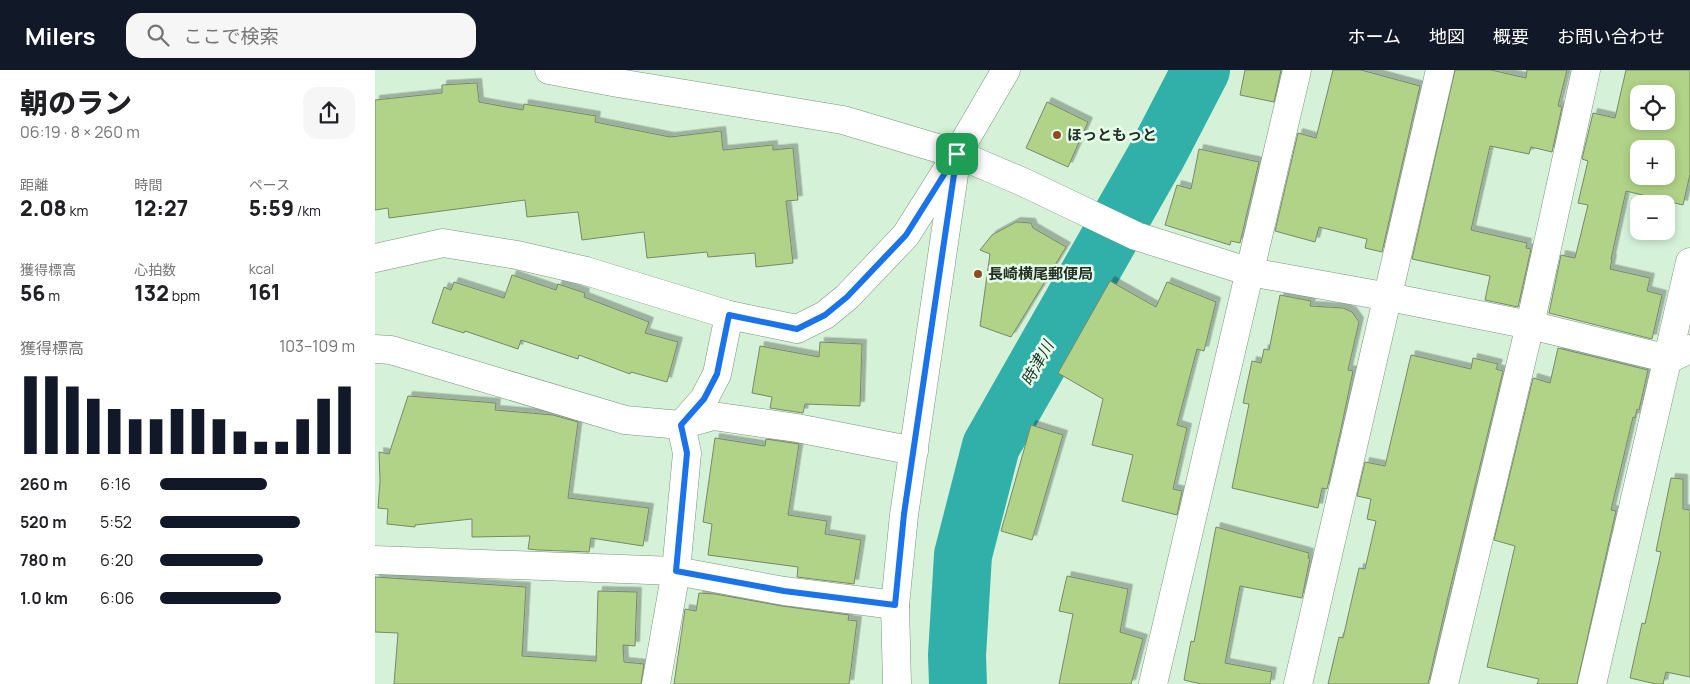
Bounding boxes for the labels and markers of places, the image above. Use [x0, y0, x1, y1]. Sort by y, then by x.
place label: ほっともっと [1067, 124, 1157, 145]
marker: ほっともっと [1051, 129, 1063, 141]
pin [936, 133, 978, 175]
place label: 長崎横尾郵便局 [988, 263, 1093, 284]
marker: 長崎横尾郵便局 [972, 268, 984, 280]

